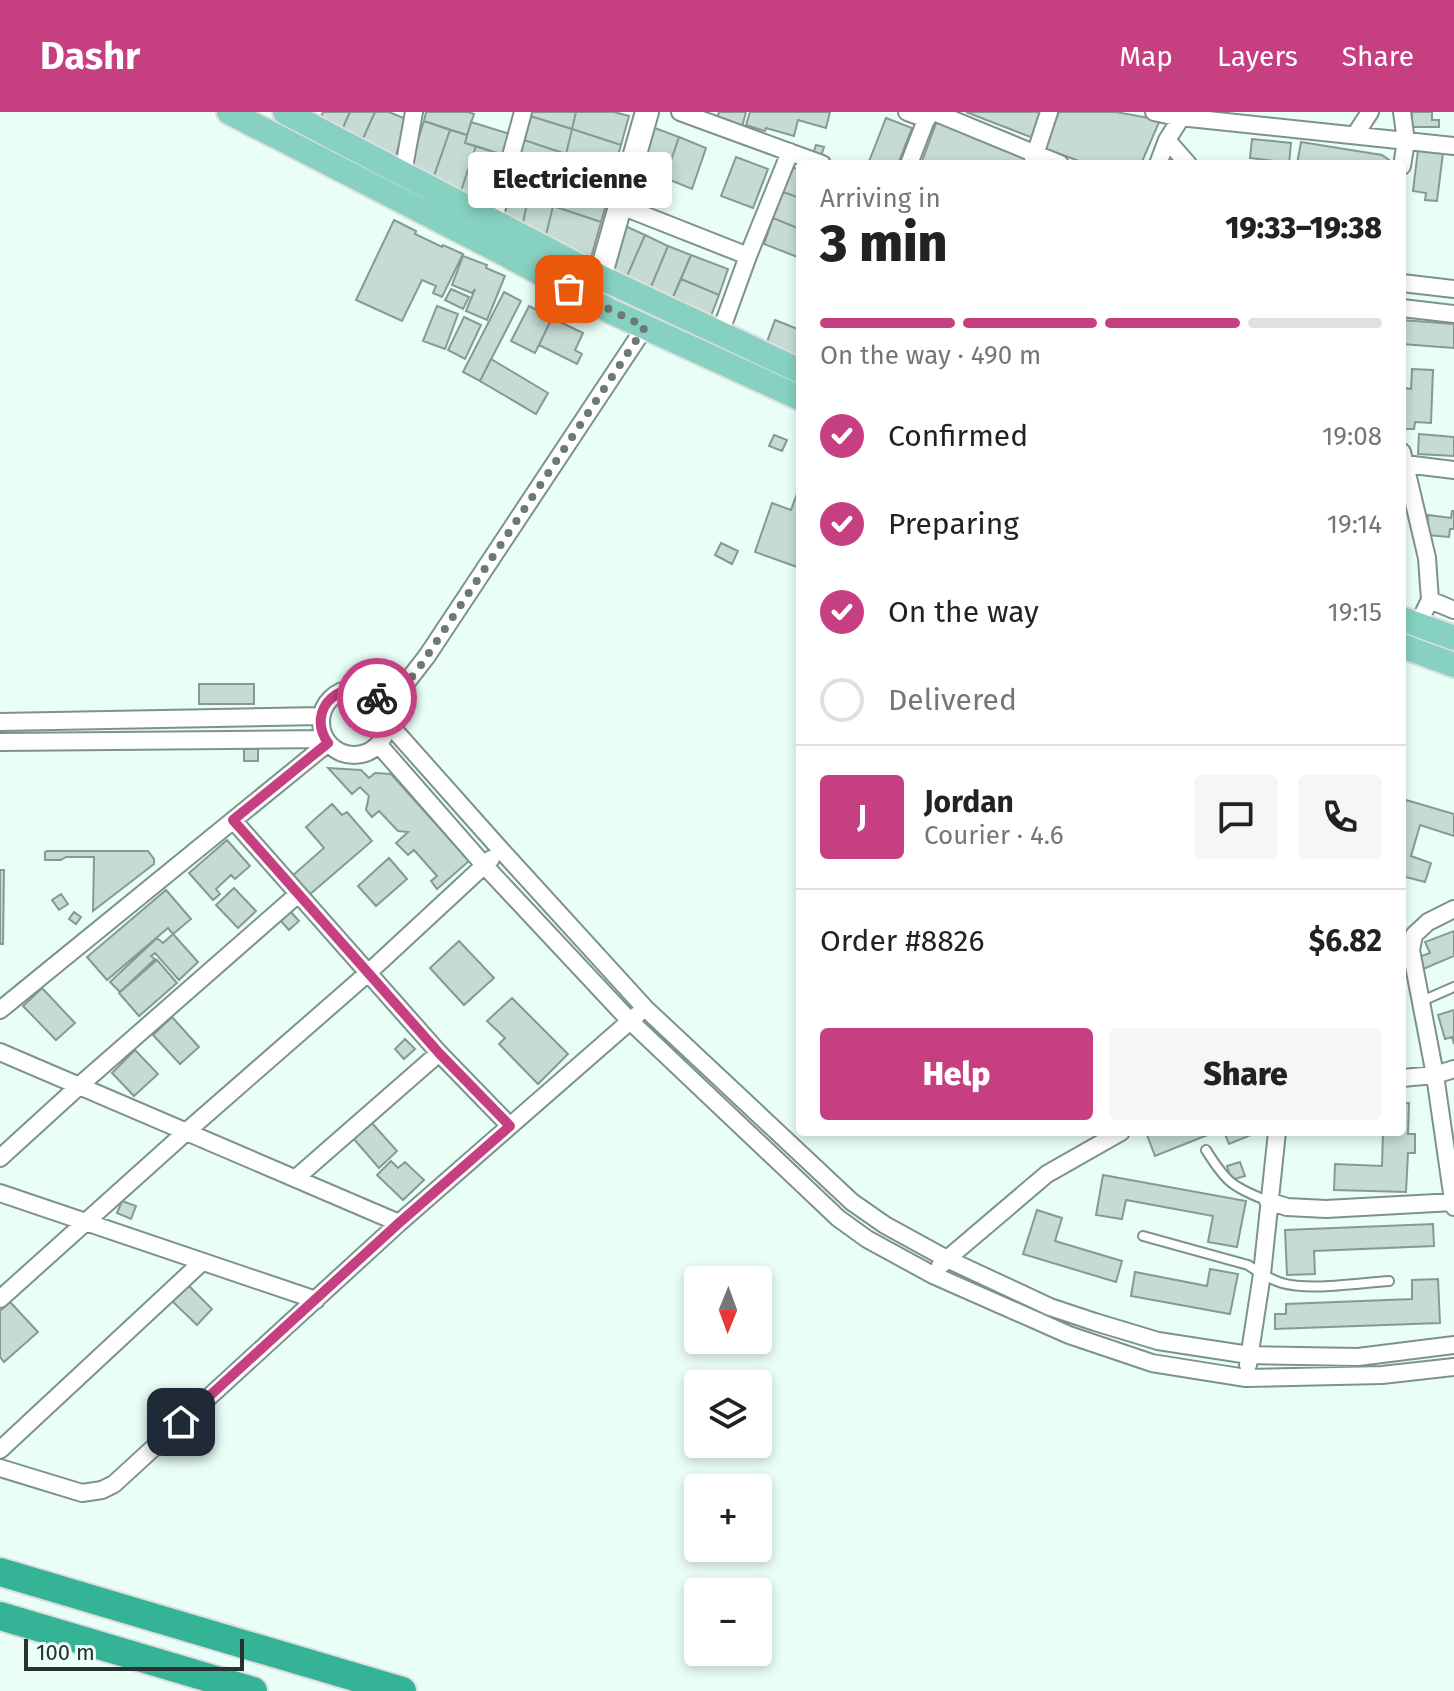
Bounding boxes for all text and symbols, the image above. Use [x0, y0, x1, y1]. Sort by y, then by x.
text: Dashr [40, 33, 140, 79]
text: Map [1119, 40, 1173, 73]
text: Layers [1217, 40, 1298, 73]
text: Share [1342, 40, 1414, 73]
callout: Electricienne [467, 153, 671, 209]
text: Electricienne [493, 164, 647, 195]
text: Arriving in [820, 183, 941, 214]
text: 19:33–19:38 [1225, 210, 1382, 246]
text: 3 min [820, 212, 948, 275]
pin [535, 255, 603, 323]
icon: bag [547, 267, 591, 311]
text: On the way · 490 m [820, 340, 1041, 371]
icon: check [820, 414, 864, 458]
text: Confirmed [888, 418, 1028, 454]
text: 19:08 [1322, 421, 1382, 452]
icon: check [820, 502, 864, 546]
text: Preparing [888, 506, 1019, 542]
text: 19:14 [1327, 509, 1382, 540]
icon: check [820, 590, 864, 634]
text: On the way [888, 594, 1039, 630]
text: 19:15 [1328, 597, 1382, 628]
courier [337, 658, 417, 738]
icon: bike [355, 676, 399, 720]
text: Delivered [888, 682, 1017, 718]
button: chat [1194, 775, 1278, 859]
button: phone [1298, 775, 1382, 859]
text: Jordan [924, 784, 1014, 820]
text: J [857, 799, 867, 835]
text: Courier · 4.6 [924, 820, 1064, 851]
text: Order #8826 [820, 923, 984, 959]
text: $6.82 [1309, 923, 1382, 959]
button: Help [820, 1028, 1093, 1120]
button: Share [1109, 1028, 1382, 1120]
north arrow [684, 1266, 772, 1354]
map controls [684, 1266, 772, 1666]
button: layers [684, 1370, 772, 1458]
pin [147, 1388, 215, 1456]
icon: home [159, 1400, 203, 1444]
button: + [684, 1474, 772, 1562]
button: − [684, 1578, 772, 1666]
scale bar [24, 1635, 244, 1671]
text: 100 m [36, 1639, 95, 1666]

